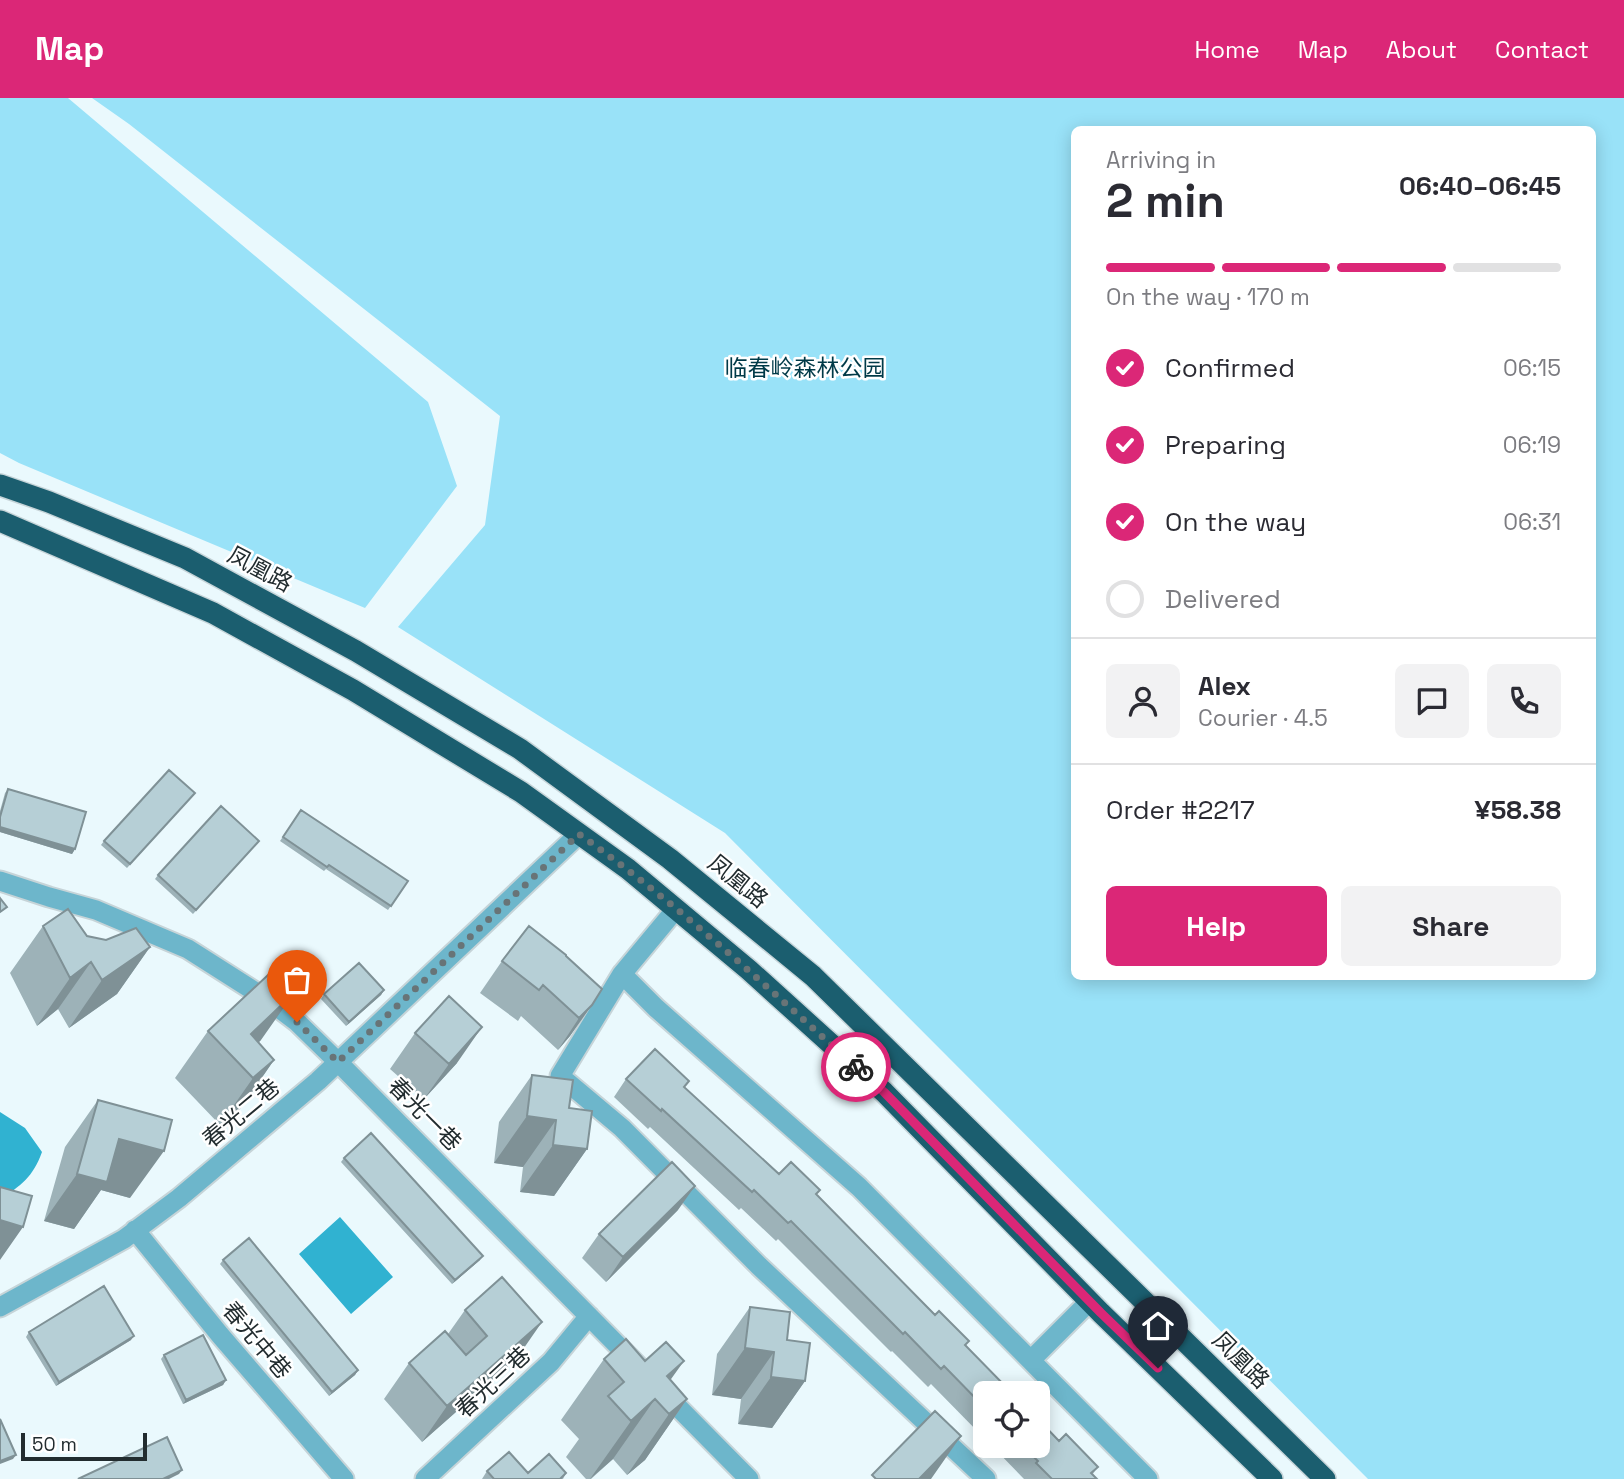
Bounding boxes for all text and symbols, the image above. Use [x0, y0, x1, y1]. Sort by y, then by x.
text: Map [35, 28, 104, 70]
text: Home [1194, 34, 1260, 65]
text: Map [1298, 34, 1348, 65]
text: About [1386, 34, 1457, 65]
text: Contact [1495, 34, 1589, 65]
text: Arriving in [1106, 145, 1216, 175]
text: 06:40–06:45 [1399, 169, 1561, 203]
text: 2 min [1106, 172, 1225, 230]
text: On the way · 170 m [1106, 282, 1310, 312]
icon: check [1106, 349, 1144, 387]
text: Confirmed [1165, 351, 1295, 385]
park label: 临春岭森林公园 [725, 353, 886, 383]
text: 06:15 [1503, 353, 1561, 383]
icon: check [1106, 426, 1144, 464]
text: Preparing [1165, 428, 1286, 462]
text: 06:19 [1503, 430, 1561, 460]
icon: check [1106, 503, 1144, 541]
text: On the way [1165, 505, 1306, 539]
text: 06:31 [1503, 507, 1561, 537]
street label: 凤凰路 [222, 540, 298, 598]
text: Delivered [1165, 582, 1281, 616]
button: person [1106, 664, 1180, 738]
button: chat [1395, 664, 1469, 738]
button: phone [1487, 664, 1561, 738]
text: Alex [1198, 669, 1251, 703]
text: Courier · 4.5 [1198, 703, 1328, 733]
text: Order #2217 [1106, 793, 1255, 827]
text: ¥58.38 [1475, 793, 1561, 827]
street label: 凤凰路 [702, 848, 774, 914]
button: Help [1106, 886, 1327, 966]
button: Share [1341, 886, 1561, 966]
pin [267, 950, 327, 1022]
icon: bag [278, 961, 316, 999]
courier [821, 1032, 891, 1102]
icon: bike [837, 1048, 875, 1086]
street label: 春光一巷 [382, 1071, 468, 1157]
street label: 春光二巷 [196, 1072, 286, 1154]
street label: 春光中巷 [216, 1295, 298, 1385]
pin [1128, 1296, 1188, 1368]
icon: home [1139, 1307, 1177, 1345]
street label: 凤凰路 [1206, 1325, 1276, 1395]
street label: 春光三巷 [449, 1340, 537, 1424]
map controls [973, 1381, 1050, 1458]
button: locate [973, 1381, 1050, 1458]
scale bar [21, 1430, 147, 1462]
text: 50 m [32, 1432, 77, 1457]

